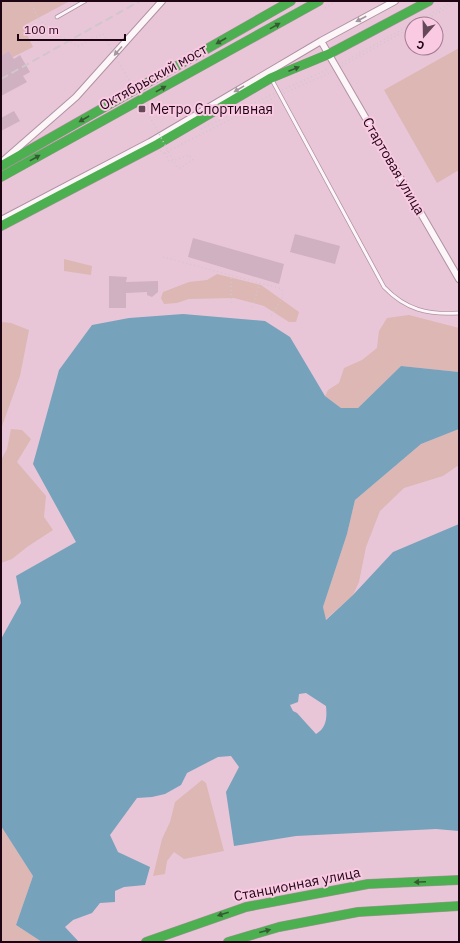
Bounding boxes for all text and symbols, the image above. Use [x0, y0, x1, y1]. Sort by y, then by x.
scale bar [18, 16, 125, 42]
one-way arrow [355, 16, 367, 23]
north arrow [404, 16, 444, 56]
text: 100 m [24, 22, 59, 37]
one-way arrow [269, 22, 281, 29]
one-way arrow [215, 38, 227, 44]
text: С [415, 38, 426, 53]
street label: Октябрьский мост [96, 40, 210, 114]
one-way arrow [113, 46, 122, 56]
one-way arrow [289, 65, 301, 71]
one-way arrow [155, 85, 167, 92]
one-way arrow [233, 86, 245, 93]
place label: Метро Спортивная [150, 100, 273, 118]
marker: Метро Спортивная [137, 104, 147, 114]
street label: Стартовая улица [359, 114, 429, 218]
one-way arrow [78, 116, 90, 122]
one-way arrow [29, 155, 41, 162]
street label: Станционная улица [232, 863, 362, 905]
one-way arrow [414, 878, 426, 885]
one-way arrow [217, 912, 229, 918]
one-way arrow [259, 927, 272, 933]

